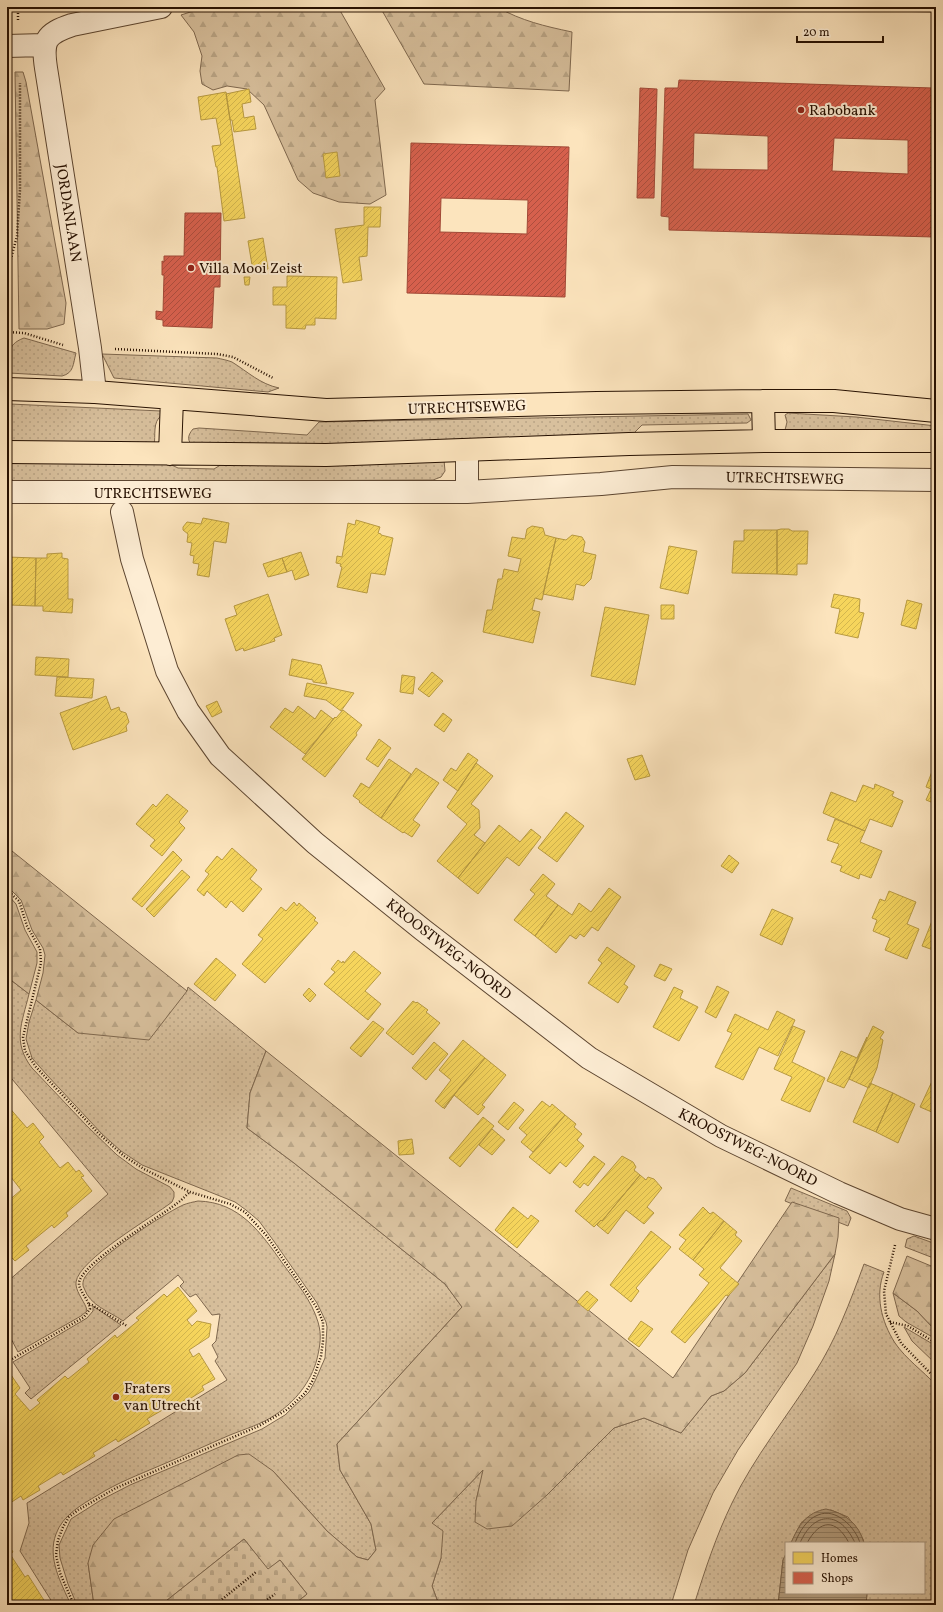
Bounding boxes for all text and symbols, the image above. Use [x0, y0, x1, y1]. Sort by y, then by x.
scale bar [797, 18, 883, 44]
text: 20 m [803, 25, 830, 41]
place label: Rabobank [809, 101, 876, 122]
marker: Rabobank [796, 105, 806, 115]
street label: JORDANLAAN [49, 163, 86, 264]
place label: Villa Mooi Zeist [199, 259, 302, 280]
marker: Villa Mooi Zeist [186, 263, 196, 273]
street label: UTRECHTSEWEG [407, 396, 527, 421]
street label: UTRECHTSEWEG [726, 468, 844, 491]
street label: UTRECHTSEWEG [94, 484, 212, 505]
street label: KROOSTWEG-NOORD [381, 895, 515, 1006]
street label: KROOSTWEG-NOORD [674, 1104, 821, 1193]
place label: Fraters van Utrecht [124, 1379, 201, 1417]
marker: Fraters van Utrecht [111, 1392, 121, 1402]
legend [785, 1542, 925, 1594]
text: Homes [821, 1551, 858, 1567]
text: Shops [821, 1571, 853, 1587]

